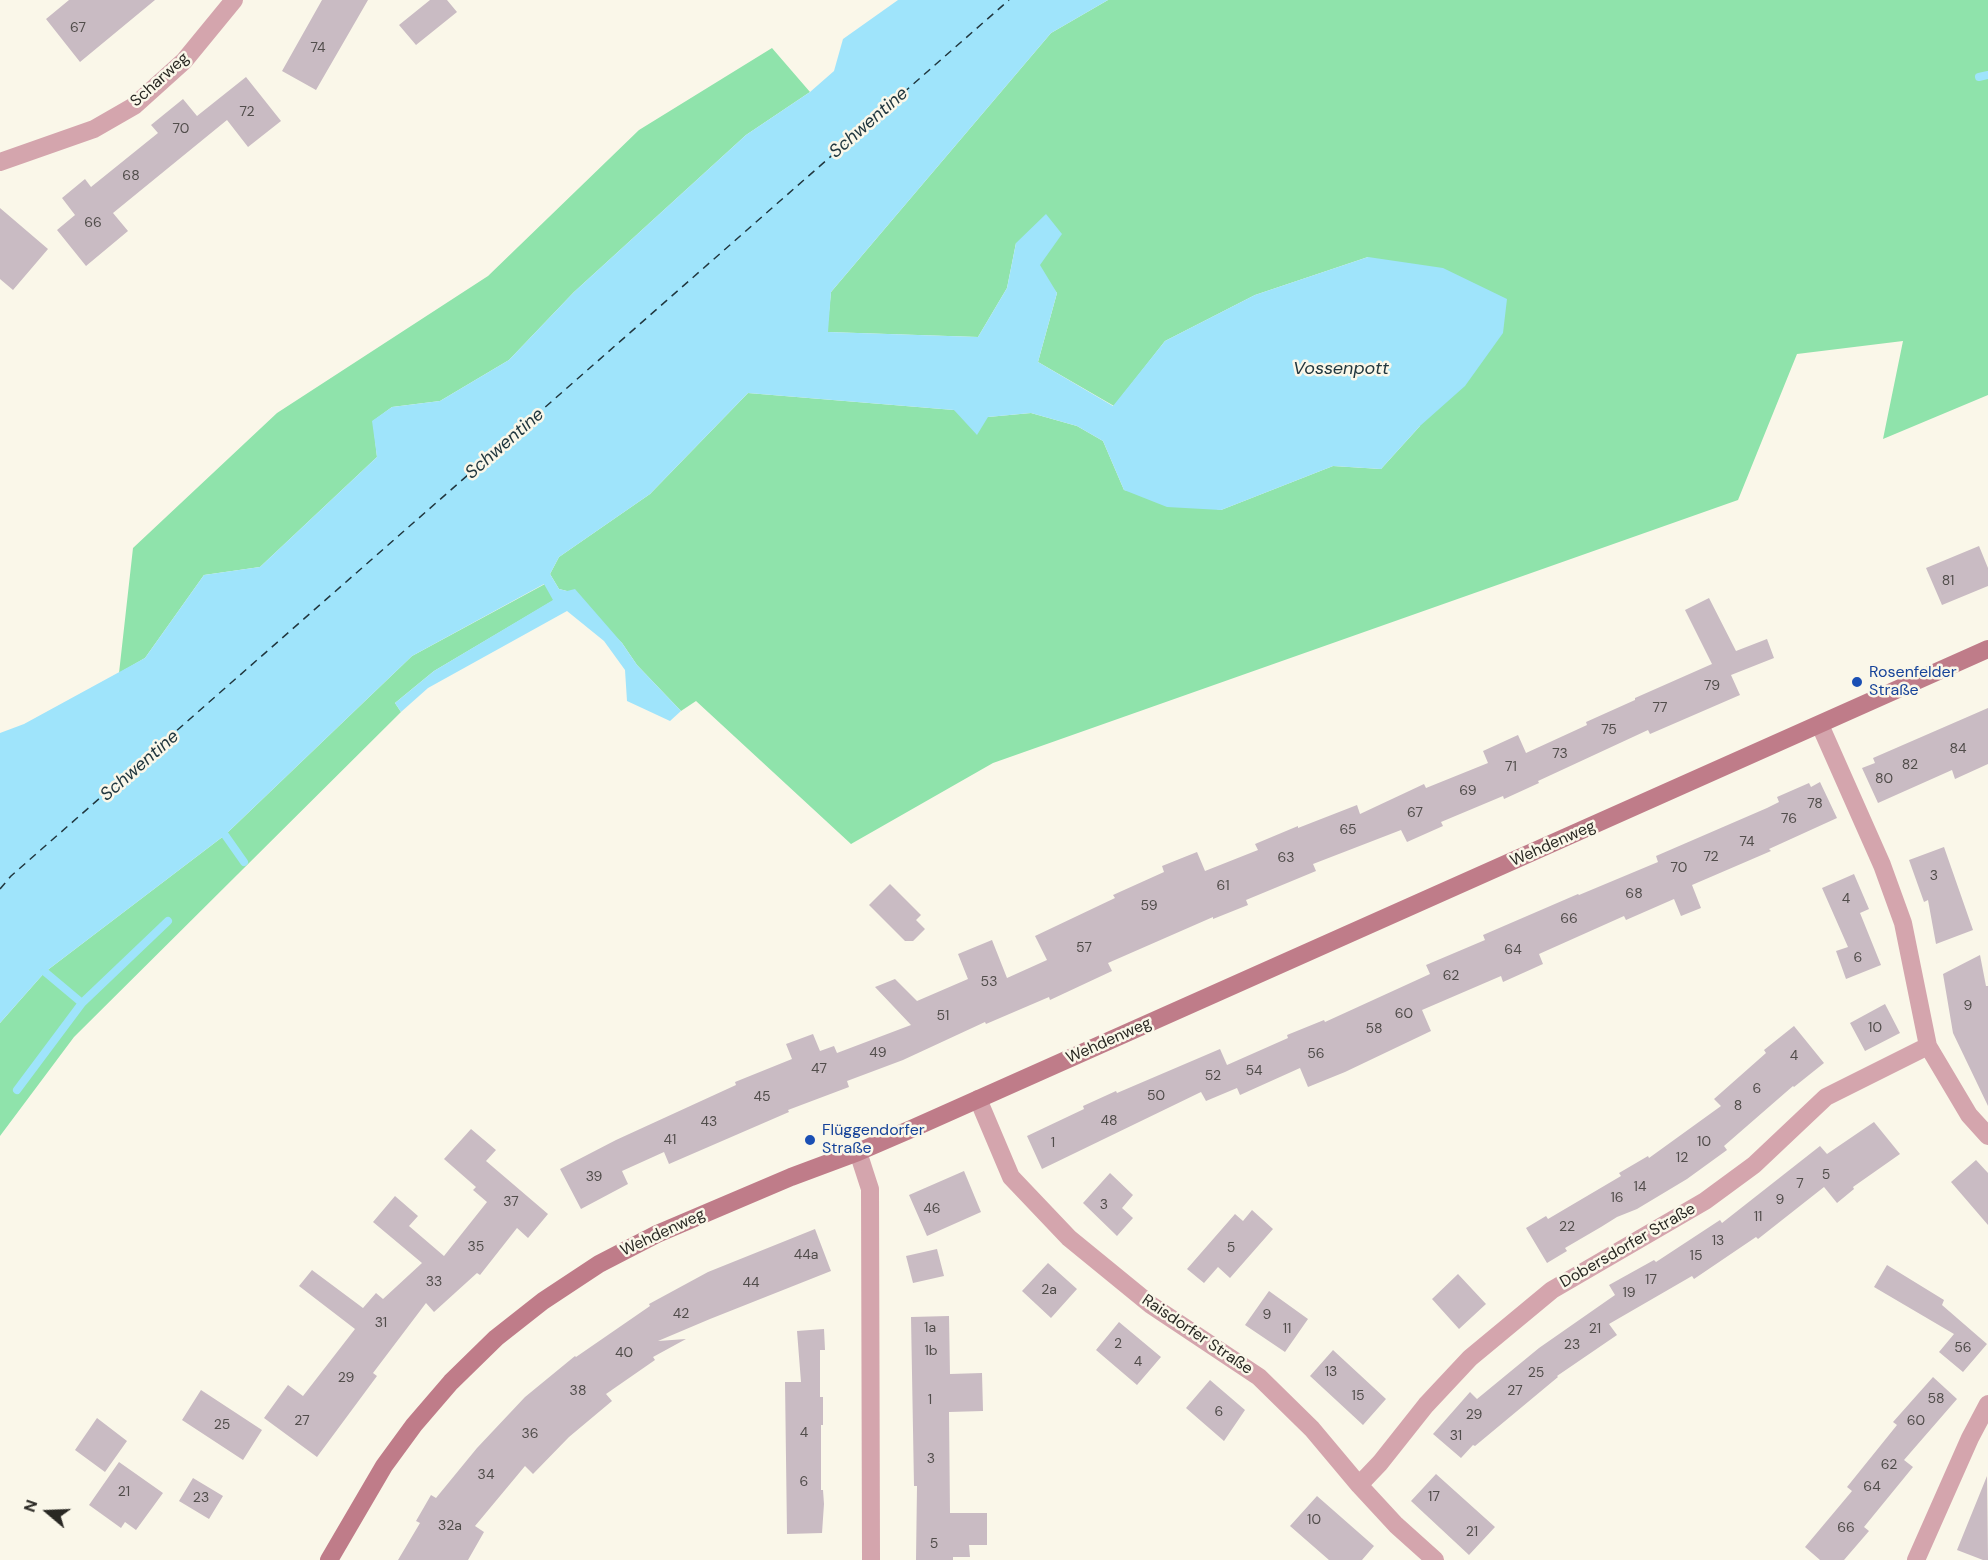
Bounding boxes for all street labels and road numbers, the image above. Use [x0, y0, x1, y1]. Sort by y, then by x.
street label: Scharweg [127, 49, 193, 111]
street label: Wehdenweg [1507, 817, 1599, 871]
street label: Wehdenweg [1063, 1014, 1155, 1068]
street label: Dobersdorfer Straße [1557, 1199, 1699, 1293]
street label: Wehdenweg [618, 1205, 708, 1261]
street label: Raisdorfer Straße [1138, 1291, 1256, 1379]

